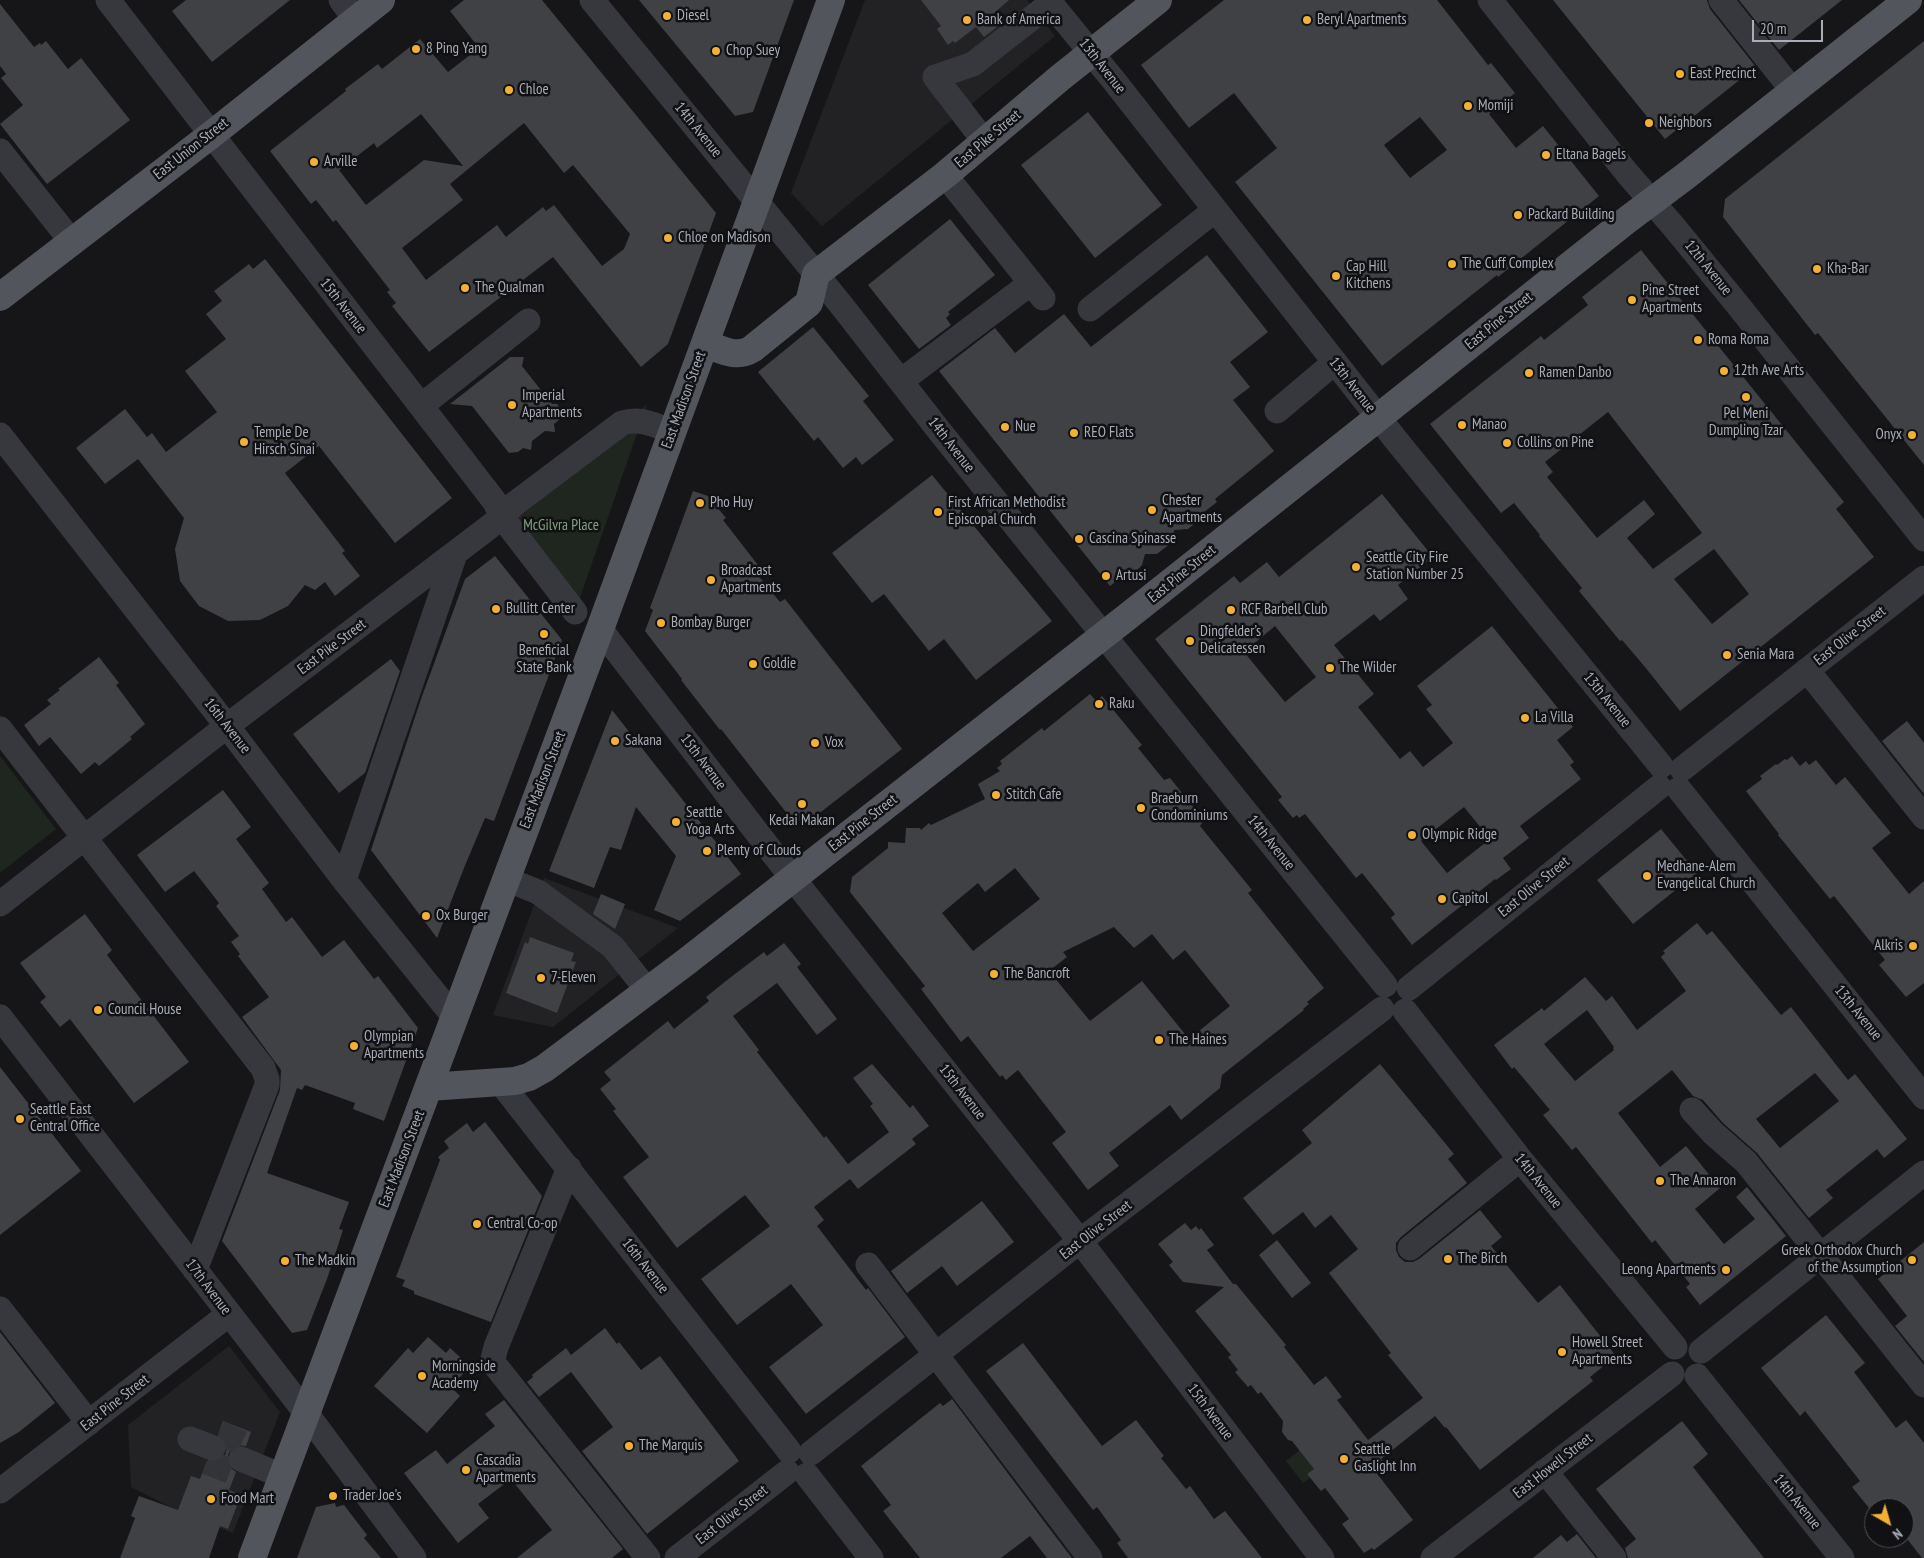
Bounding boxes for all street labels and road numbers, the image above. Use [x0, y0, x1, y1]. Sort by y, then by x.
street label: 13th Avenue [1075, 35, 1129, 97]
street label: 14th Avenue [670, 99, 726, 161]
street label: East Pike Street [951, 106, 1025, 172]
street label: East Union Street [150, 114, 232, 184]
street label: 12th Avenue [1680, 237, 1736, 299]
street label: 15th Avenue [316, 275, 370, 337]
street label: East Pine Street [1462, 288, 1536, 354]
street label: East Madison Street [658, 349, 710, 451]
street label: 13th Avenue [1325, 354, 1379, 416]
street label: 14th Avenue [924, 414, 978, 476]
street label: East Pine Street [1145, 541, 1219, 607]
street label: East Olive Street [1811, 602, 1889, 670]
street label: East Pike Street [294, 615, 370, 679]
street label: 13th Avenue [1579, 669, 1635, 731]
street label: 16th Avenue [200, 695, 254, 757]
street label: East Madison Street [516, 729, 570, 831]
street label: 15th Avenue [676, 730, 730, 794]
street label: East Pine Street [825, 791, 901, 855]
street label: 14th Avenue [1243, 812, 1299, 874]
street label: East Olive Street [1495, 853, 1573, 921]
street label: 13th Avenue [1830, 982, 1886, 1044]
street label: 15th Avenue [935, 1061, 989, 1123]
street label: East Madison Street [375, 1108, 429, 1210]
street label: 14th Avenue [1510, 1150, 1566, 1212]
street label: East Olive Street [1057, 1196, 1135, 1264]
street label: 16th Avenue [618, 1235, 672, 1297]
street label: 17th Avenue [181, 1256, 235, 1318]
street label: East Pine Street [77, 1371, 153, 1435]
street label: 15th Avenue [1183, 1380, 1237, 1444]
street label: East Howell Street [1510, 1430, 1596, 1502]
street label: 14th Avenue [1769, 1471, 1825, 1533]
street label: East Olive Street [693, 1481, 771, 1549]

